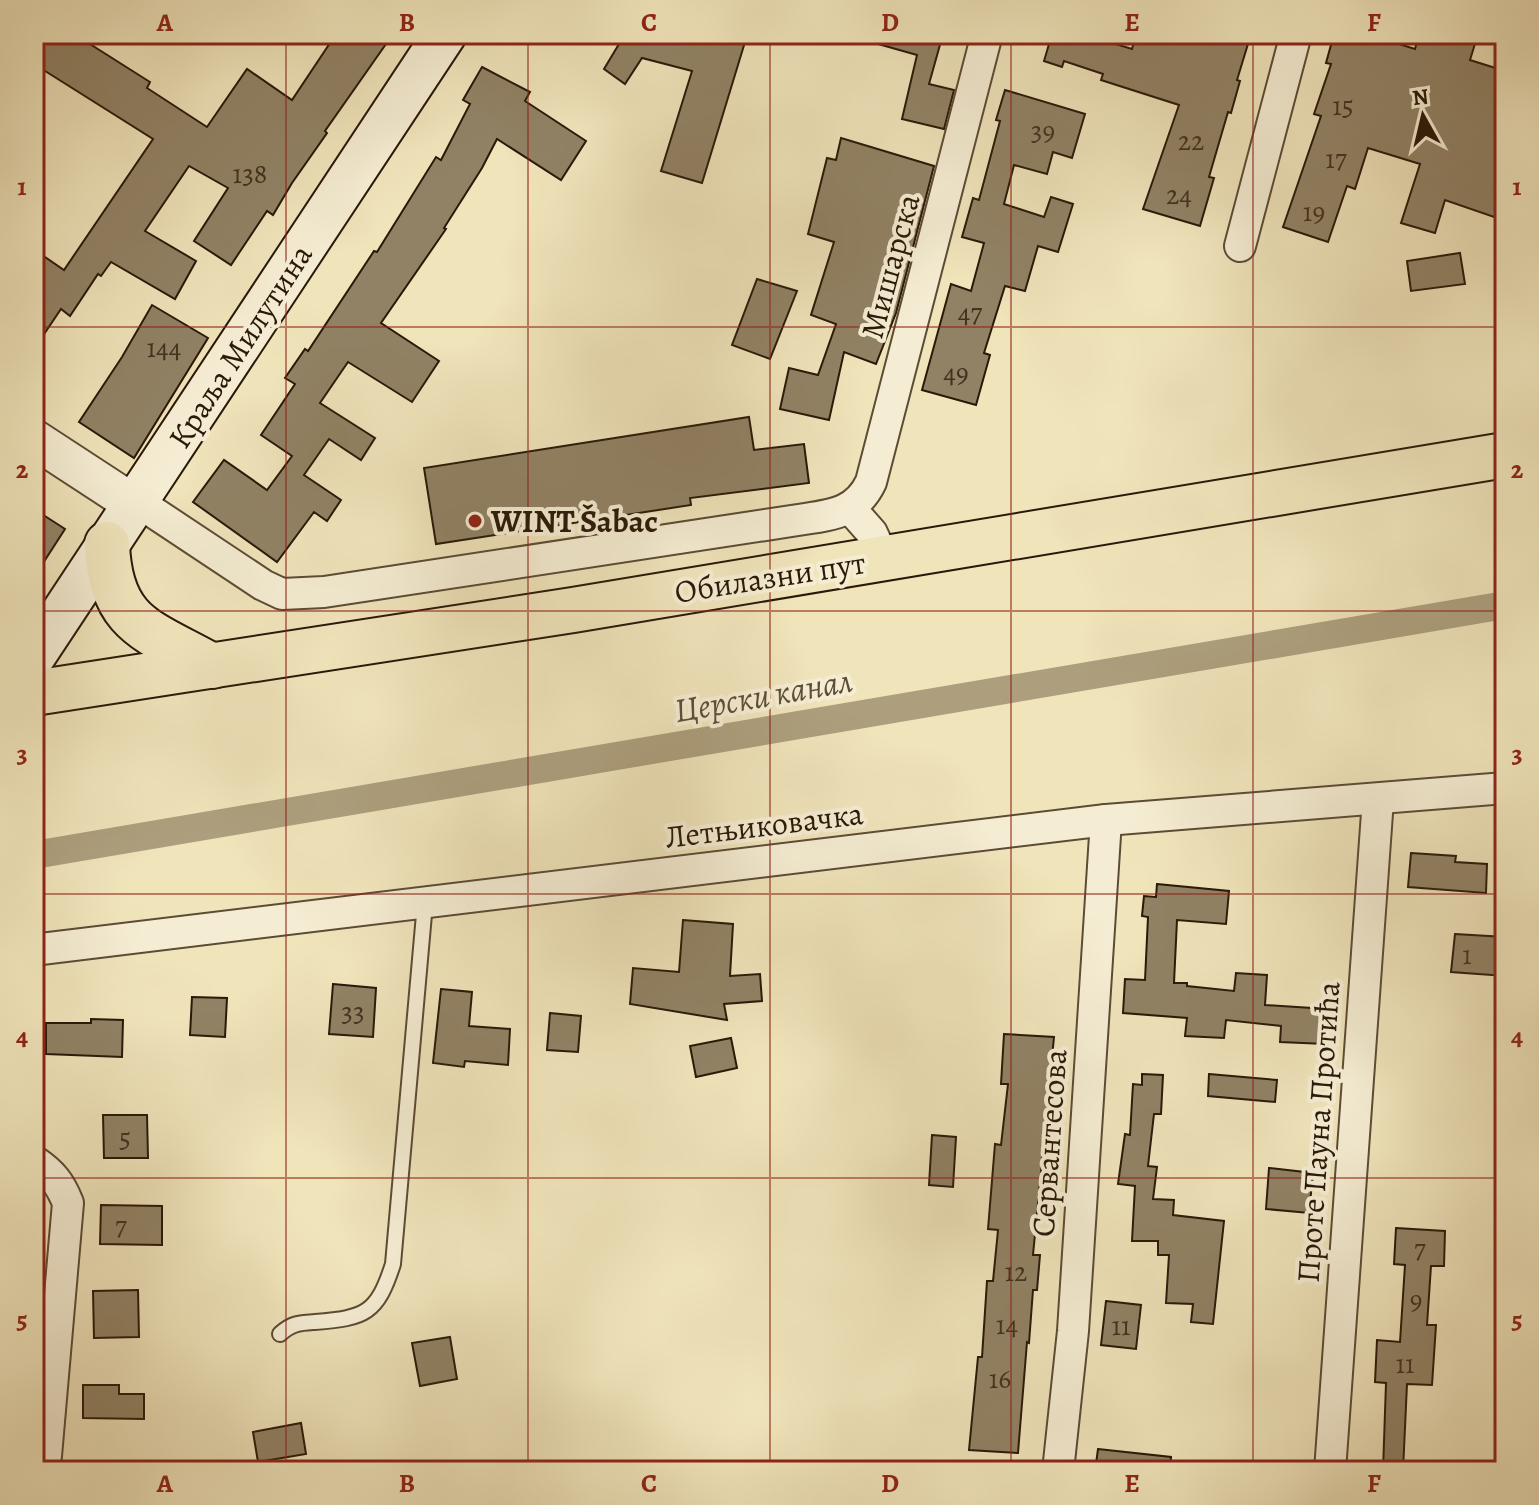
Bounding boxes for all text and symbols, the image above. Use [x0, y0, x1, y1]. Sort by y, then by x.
text: A [156, 5, 174, 40]
text: B [399, 5, 415, 40]
text: C [641, 5, 657, 40]
text: D [881, 5, 899, 40]
text: E [1124, 5, 1140, 40]
text: F [1367, 5, 1381, 40]
north arrow [1383, 76, 1463, 156]
text: N [1410, 81, 1430, 113]
house number: 15 [1332, 87, 1354, 125]
house number: 39 [1031, 112, 1055, 150]
house number: 22 [1178, 122, 1204, 160]
house number: 17 [1325, 140, 1347, 178]
house number: 138 [233, 155, 267, 193]
text: 1 [17, 169, 27, 204]
text: 1 [1512, 169, 1522, 204]
house number: 24 [1166, 176, 1192, 214]
street label: Мишарска [850, 189, 930, 343]
house number: 19 [1303, 193, 1325, 231]
street label: Краља Милутина [157, 235, 323, 457]
house number: 47 [958, 294, 982, 332]
house number: 144 [147, 329, 181, 367]
house number: 49 [943, 354, 969, 392]
text: 2 [16, 452, 29, 487]
text: 2 [1511, 452, 1524, 487]
place label: WINT Šabac [490, 499, 658, 543]
marker: WINT Šabac [466, 512, 484, 530]
street label: Обилазни пут [671, 540, 869, 614]
water label: Церски канал [671, 657, 856, 734]
text: 3 [16, 736, 28, 771]
text: 3 [1511, 736, 1523, 771]
street label: Летњиковачка [662, 791, 866, 859]
house number: 1 [1462, 936, 1472, 974]
street label: Проте Пауна Протића [1286, 980, 1350, 1284]
house number: 33 [341, 993, 365, 1031]
text: 4 [16, 1019, 28, 1054]
text: 4 [1511, 1019, 1523, 1054]
street label: Сервантесова [1021, 1048, 1078, 1238]
house number: 5 [119, 1119, 131, 1157]
house number: 7 [115, 1207, 127, 1245]
house number: 7 [1414, 1230, 1426, 1268]
house number: 12 [1005, 1253, 1027, 1291]
house number: 9 [1410, 1281, 1422, 1319]
text: 5 [16, 1302, 28, 1337]
text: 5 [1511, 1302, 1523, 1337]
house number: 14 [996, 1306, 1018, 1344]
house number: 11 [1111, 1307, 1131, 1345]
house number: 11 [1395, 1345, 1415, 1383]
house number: 16 [989, 1360, 1011, 1398]
text: A [156, 1466, 174, 1501]
text: B [399, 1466, 415, 1501]
text: C [641, 1466, 657, 1501]
text: D [881, 1466, 899, 1501]
text: E [1124, 1466, 1140, 1501]
text: F [1367, 1466, 1381, 1501]

